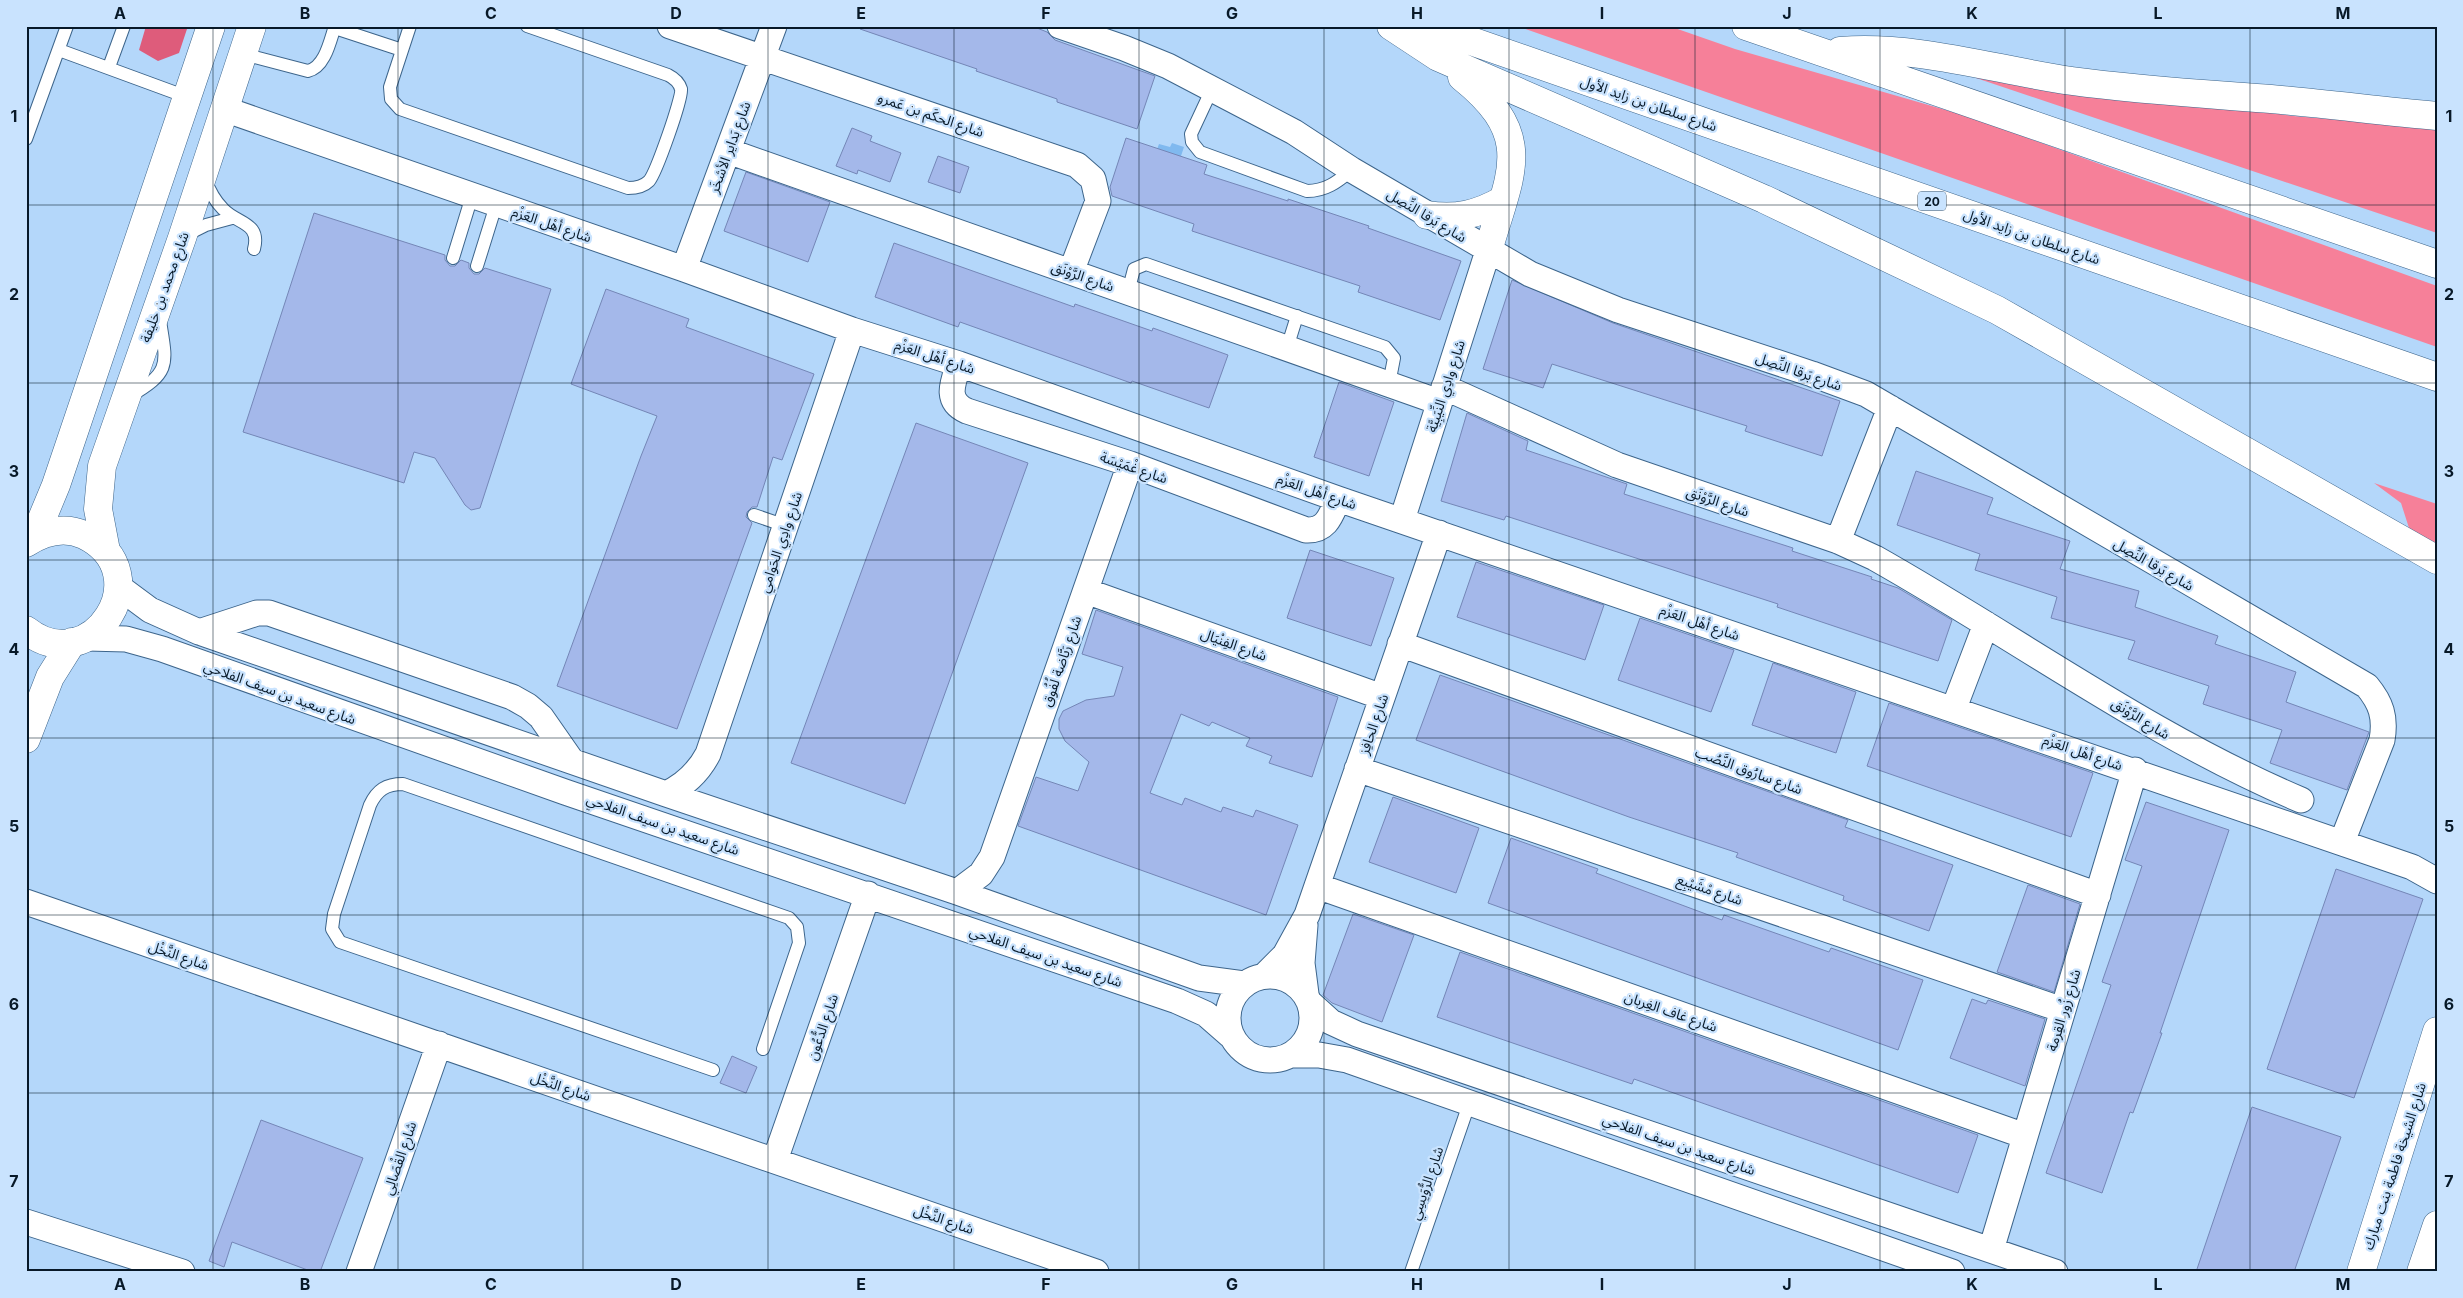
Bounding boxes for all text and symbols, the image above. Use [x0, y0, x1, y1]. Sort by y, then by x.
text: A [114, 3, 126, 23]
text: B [300, 3, 310, 23]
text: C [485, 3, 497, 23]
text: D [670, 3, 682, 23]
text: E [856, 3, 866, 23]
text: F [1041, 3, 1051, 23]
text: G [1226, 3, 1238, 23]
text: H [1411, 3, 1423, 23]
text: I [1600, 3, 1604, 23]
text: J [1782, 3, 1792, 23]
text: K [1966, 3, 1978, 23]
text: L [2153, 3, 2163, 23]
text: M [2336, 3, 2350, 23]
street label: شارع سلطان بن زايد الأول [1578, 72, 1719, 137]
street label: شارع الحكَم بن عَمرو [875, 88, 986, 143]
street label: شارع بَداير الأشخَر [704, 99, 756, 197]
text: 1 [11, 106, 17, 126]
text: 1 [2446, 106, 2452, 126]
street label: شارع بَرقا النِّصِل [1383, 185, 1470, 248]
road number: 20 [1918, 192, 1946, 210]
street label: شارع أهْل العَزْم [509, 202, 594, 248]
street label: شارع سلطان بن زايد الأول [1961, 205, 2102, 270]
street label: شارع محمد بن خليفة [136, 229, 195, 346]
street label: شارع الرَّوْنَق [1048, 257, 1117, 297]
text: 2 [9, 284, 19, 304]
text: 2 [2444, 284, 2454, 304]
street label: شارع أهْل العَزْم [892, 335, 977, 380]
street label: شارع وادِي النِّيَبِيَّة [1422, 338, 1471, 435]
street label: شارع بَرقا النِّصِل [1753, 348, 1844, 396]
street label: شارع غْمَيْسَة [1097, 447, 1170, 489]
text: 3 [9, 461, 19, 481]
text: 3 [2444, 461, 2454, 481]
street label: شارع أهْل العَزْم [1274, 469, 1359, 515]
street label: شارع الرَّوْنَق [1683, 482, 1752, 522]
street label: شارع وادِي الحَوامي [755, 489, 808, 596]
street label: شارع بَرقا النِّصِل [2109, 534, 2197, 596]
street label: شارع أهْل العَزْم [1657, 600, 1742, 646]
street label: شارع رَبَّاضة لُفُوق [1036, 613, 1087, 710]
street label: شارع الفِنْيَال [1198, 624, 1269, 667]
text: 4 [9, 639, 20, 659]
text: 4 [2444, 639, 2455, 659]
street label: شارع سعيد بن سيف الفلاحي [201, 657, 358, 730]
street label: شارع الحافِز [1354, 691, 1394, 758]
street label: شارع الرَّوْنَق [2107, 694, 2173, 745]
street label: شارع أهْل العَزْم [2040, 730, 2125, 776]
street label: شارع سارُوق النَّصُب [1692, 743, 1805, 800]
street label: شارع سعيد بن سيف الفلاحي [583, 790, 742, 861]
text: 5 [9, 816, 19, 836]
text: 5 [2444, 816, 2454, 836]
street label: شارع مْشَيْبِع [1674, 870, 1745, 911]
street label: شارع سعيد بن سيف الفلاحي [966, 922, 1125, 993]
street label: شارع النَّخْل [146, 937, 211, 976]
street label: شارع زُور القِرمة [2042, 967, 2086, 1054]
street label: شارع غاف الغِربان [1621, 987, 1720, 1038]
street label: شارع الدُّعُون [802, 991, 844, 1063]
text: 6 [9, 994, 19, 1014]
text: 6 [2444, 994, 2454, 1014]
street label: شارع النَّخْل [528, 1068, 593, 1107]
street label: شارع الشيخة فاطمة بنت مبارك [2359, 1080, 2432, 1253]
street label: شارع سعيد بن سيف الفلاحي [1599, 1110, 1758, 1181]
street label: شارع القْصَالِي [378, 1119, 423, 1198]
street label: شارع الرُّوَيسِي [1406, 1144, 1450, 1223]
text: 7 [9, 1171, 19, 1191]
text: 7 [2444, 1171, 2454, 1191]
street label: شارع النَّخْل [911, 1201, 976, 1240]
text: A [114, 1274, 126, 1294]
text: B [300, 1274, 310, 1294]
text: C [485, 1274, 497, 1294]
text: D [670, 1274, 682, 1294]
text: E [856, 1274, 866, 1294]
text: F [1041, 1274, 1051, 1294]
text: G [1226, 1274, 1238, 1294]
text: H [1411, 1274, 1423, 1294]
text: I [1600, 1274, 1604, 1294]
text: J [1782, 1274, 1792, 1294]
text: K [1966, 1274, 1978, 1294]
text: L [2153, 1274, 2163, 1294]
text: M [2336, 1274, 2350, 1294]

